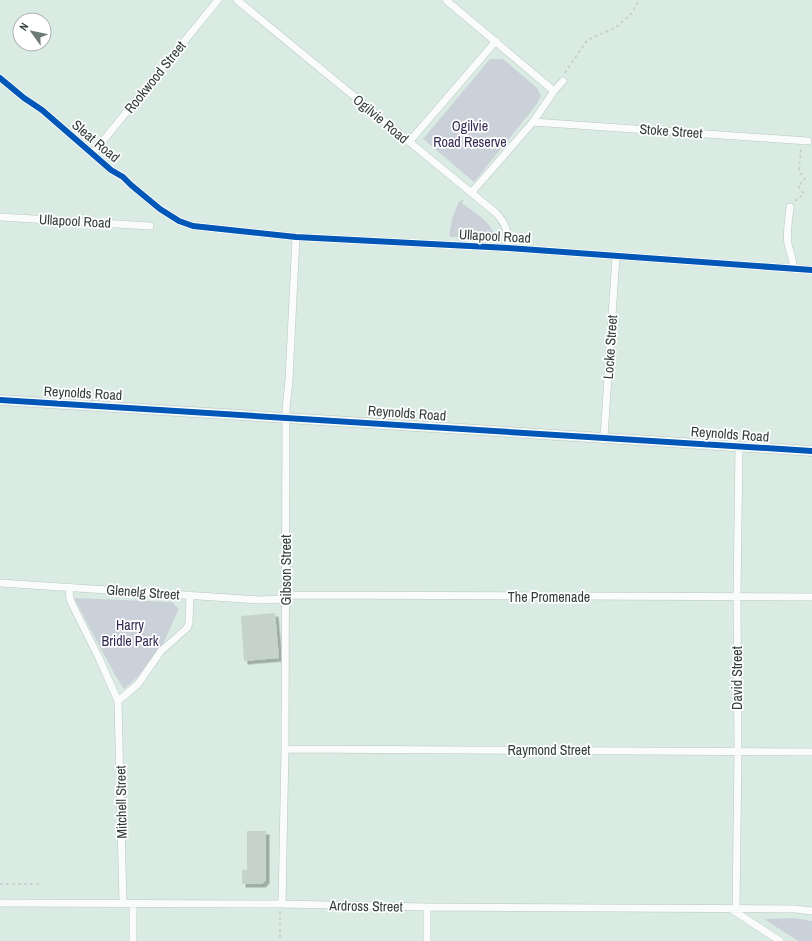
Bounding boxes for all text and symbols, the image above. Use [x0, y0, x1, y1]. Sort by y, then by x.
north arrow [12, 12, 52, 52]
text: N [16, 20, 31, 33]
street label: Rookwood Street [120, 37, 190, 117]
street label: Ogilvie Road [350, 91, 412, 147]
street label: Sleat Road [68, 116, 124, 166]
park label: Ogilvie Road Reserve [433, 117, 507, 151]
street label: Stoke Street [639, 120, 703, 142]
street label: Ullapool Road [39, 210, 111, 232]
street label: Ullapool Road [459, 225, 531, 247]
street label: Locke Street [599, 314, 621, 380]
street label: Reynolds Road [43, 382, 123, 404]
street label: Reynolds Road [367, 401, 447, 425]
street label: Reynolds Road [690, 422, 770, 446]
street label: Gibson Street [277, 535, 295, 605]
street label: Glenelg Street [106, 580, 180, 604]
street label: The Promenade [508, 588, 590, 606]
park label: Harry Bridle Park [102, 616, 159, 650]
street label: David Street [728, 646, 746, 710]
street label: Raymond Street [508, 741, 590, 759]
street label: Mitchell Street [111, 765, 131, 839]
street label: Ardross Street [328, 896, 403, 916]

